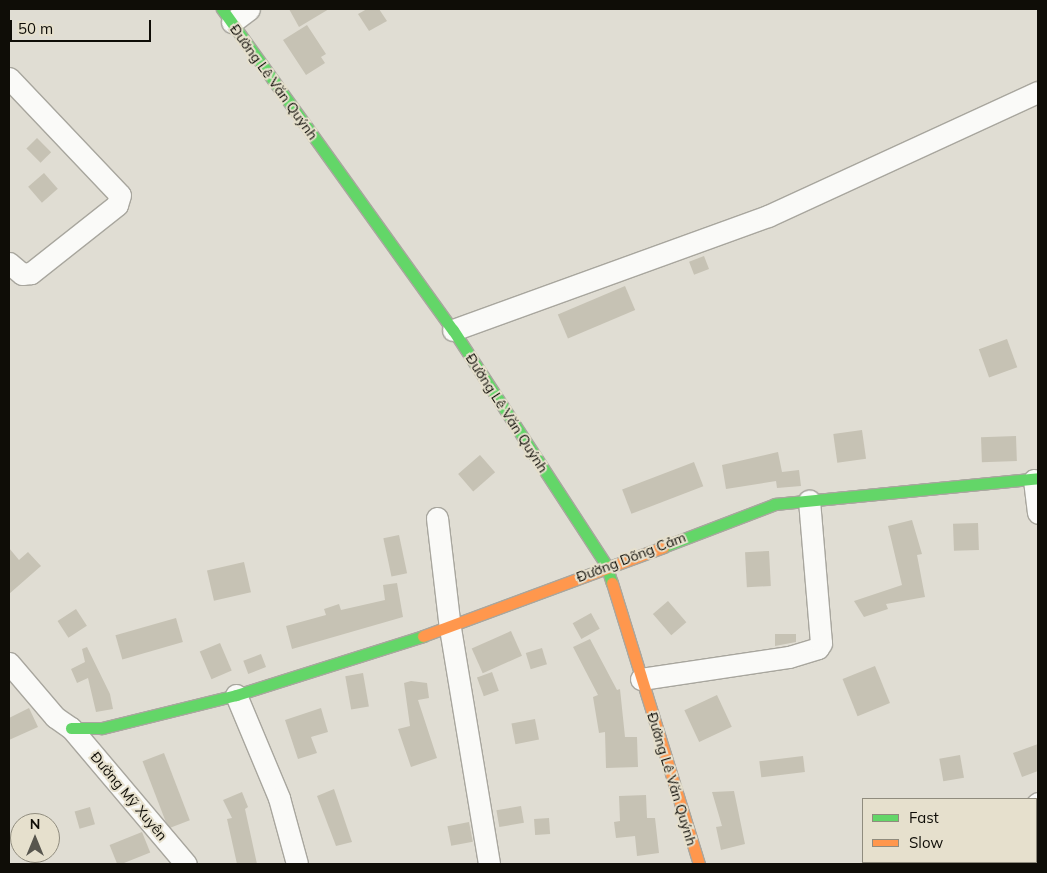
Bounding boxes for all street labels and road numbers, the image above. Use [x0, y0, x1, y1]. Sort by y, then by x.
street label: Đường Lê Văn Quýnh [227, 21, 321, 143]
street label: Đường Lê Văn Quýnh [462, 350, 552, 476]
street label: Đường Dõng Cảm [574, 528, 688, 586]
street label: Đường Lê Văn Quýnh [644, 710, 700, 848]
street label: Đường Mỹ Xuyên [87, 748, 171, 844]

